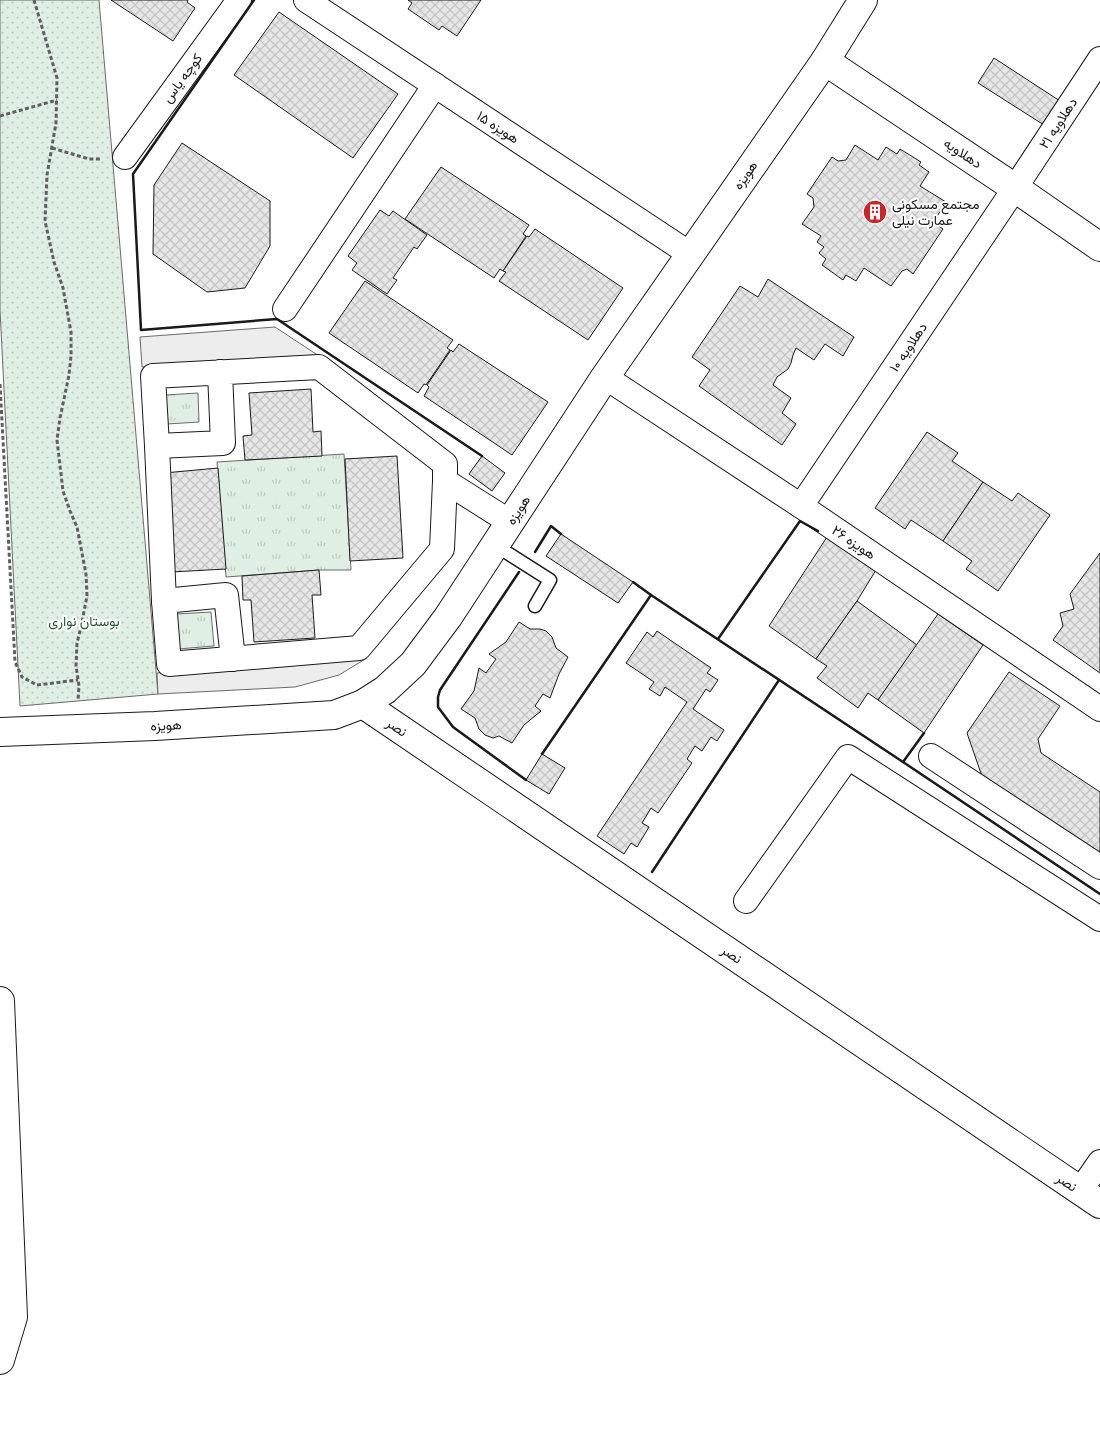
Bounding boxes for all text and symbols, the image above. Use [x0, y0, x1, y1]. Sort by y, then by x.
street label: کوچه یاس [160, 51, 207, 107]
street label: دهلاویه ۲۱ [1037, 95, 1082, 153]
street label: هویزه ۱۵ [473, 108, 522, 148]
street label: دهلاویه [940, 135, 985, 173]
street label: هویزه [730, 158, 762, 194]
place label: مجتمع مسکونی عمارت نیلی [892, 197, 980, 230]
building icon: مجتمع مسکونی عمارت نیلی [862, 199, 888, 225]
street label: دهلاویه ۱۰ [887, 320, 932, 376]
street label: هویزه [504, 493, 535, 529]
street label: هویزه ۲۶ [828, 522, 878, 564]
park label: بوستان نواری [48, 614, 120, 631]
street label: نصر [382, 715, 410, 741]
street label: هویزه [150, 717, 183, 736]
street label: نصر [717, 942, 745, 968]
street label: نصر [1052, 1170, 1080, 1196]

